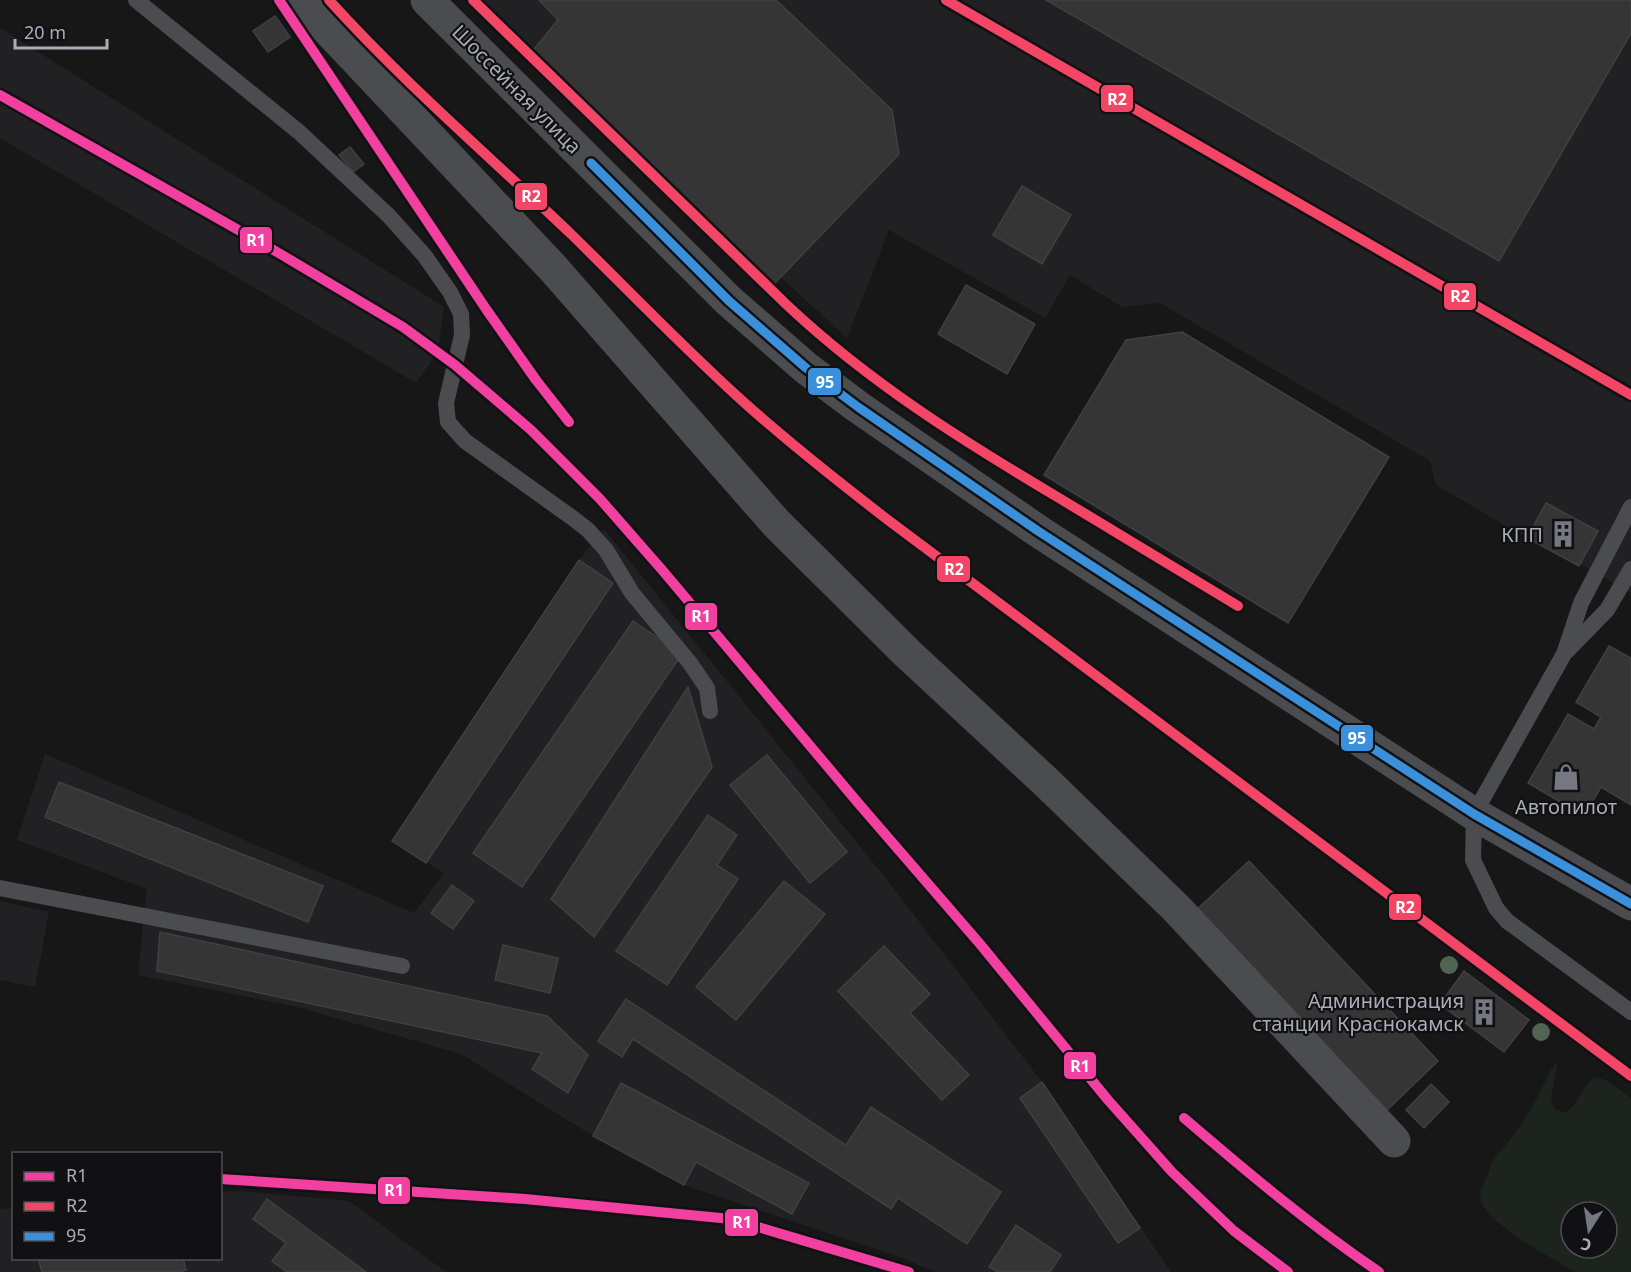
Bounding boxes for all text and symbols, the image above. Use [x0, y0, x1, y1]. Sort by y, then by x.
scale bar [15, 12, 106, 50]
street label: Шоссейная улица [447, 19, 587, 159]
text: 20 m [24, 20, 66, 44]
line badge: R2 [1100, 84, 1134, 113]
text: R2 [1107, 88, 1127, 110]
line badge: R2 [514, 182, 548, 211]
text: R2 [521, 185, 541, 207]
line badge: R1 [239, 226, 273, 254]
text: R1 [246, 229, 266, 251]
line badge: R2 [1443, 282, 1477, 311]
text: R2 [1450, 285, 1470, 307]
line badge: 95 [807, 367, 842, 396]
text: 95 [816, 371, 834, 393]
building icon: КПП [1548, 519, 1578, 549]
place label: КПП [1501, 521, 1543, 548]
line badge: R2 [936, 555, 971, 583]
text: R2 [944, 558, 964, 580]
line badge: R1 [684, 602, 718, 631]
text: R1 [691, 605, 711, 627]
line badge: 95 [1340, 724, 1374, 752]
text: 95 [1348, 727, 1366, 749]
shop icon: Автопилот [1551, 762, 1581, 792]
place label: Автопилот [1515, 793, 1617, 820]
line badge: R2 [1388, 893, 1422, 921]
text: R2 [1395, 896, 1415, 918]
place label: Администрация станции Краснокамск [1252, 987, 1464, 1037]
building icon: Администрация станции Краснокамск [1469, 997, 1499, 1027]
line badge: R1 [1063, 1051, 1097, 1080]
text: R1 [1070, 1055, 1090, 1077]
legend [12, 1152, 222, 1260]
text: R1 [66, 1163, 88, 1187]
line badge: R1 [377, 1176, 411, 1205]
text: R1 [384, 1179, 404, 1201]
text: R2 [66, 1193, 88, 1217]
north arrow [1559, 1200, 1619, 1260]
line badge: R1 [724, 1208, 759, 1237]
text: R1 [732, 1211, 752, 1233]
text: 95 [66, 1223, 87, 1247]
text: С [1579, 1233, 1593, 1257]

